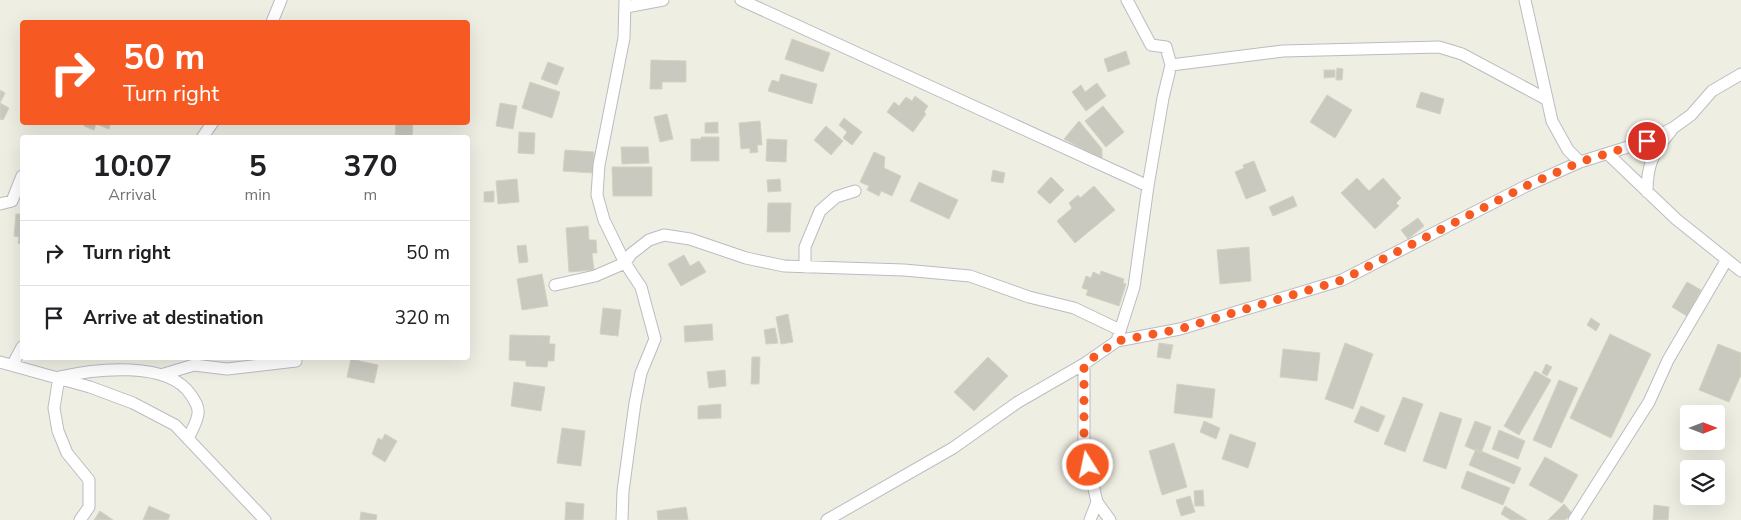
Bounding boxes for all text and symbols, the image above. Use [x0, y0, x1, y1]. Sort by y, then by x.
text: 50 m [123, 34, 205, 81]
icon: right [40, 40, 105, 105]
text: Turn right [123, 79, 219, 109]
pin [1626, 120, 1668, 162]
icon: arrive [1633, 127, 1661, 155]
text: 10:07 [93, 146, 172, 187]
text: 5 [249, 146, 267, 187]
text: 370 [343, 146, 397, 187]
text: Arrival [108, 184, 156, 206]
text: min [244, 184, 271, 206]
text: m [364, 184, 377, 206]
icon: right [40, 239, 68, 267]
text: Turn right [83, 240, 170, 266]
text: 50 m [406, 240, 450, 266]
icon: arrive [40, 304, 68, 332]
text: Arrive at destination [83, 305, 264, 331]
text: 320 m [395, 305, 450, 331]
north arrow [1680, 405, 1725, 450]
map controls [1680, 405, 1725, 505]
position arrow [1061, 438, 1113, 490]
button: layers [1680, 460, 1725, 505]

